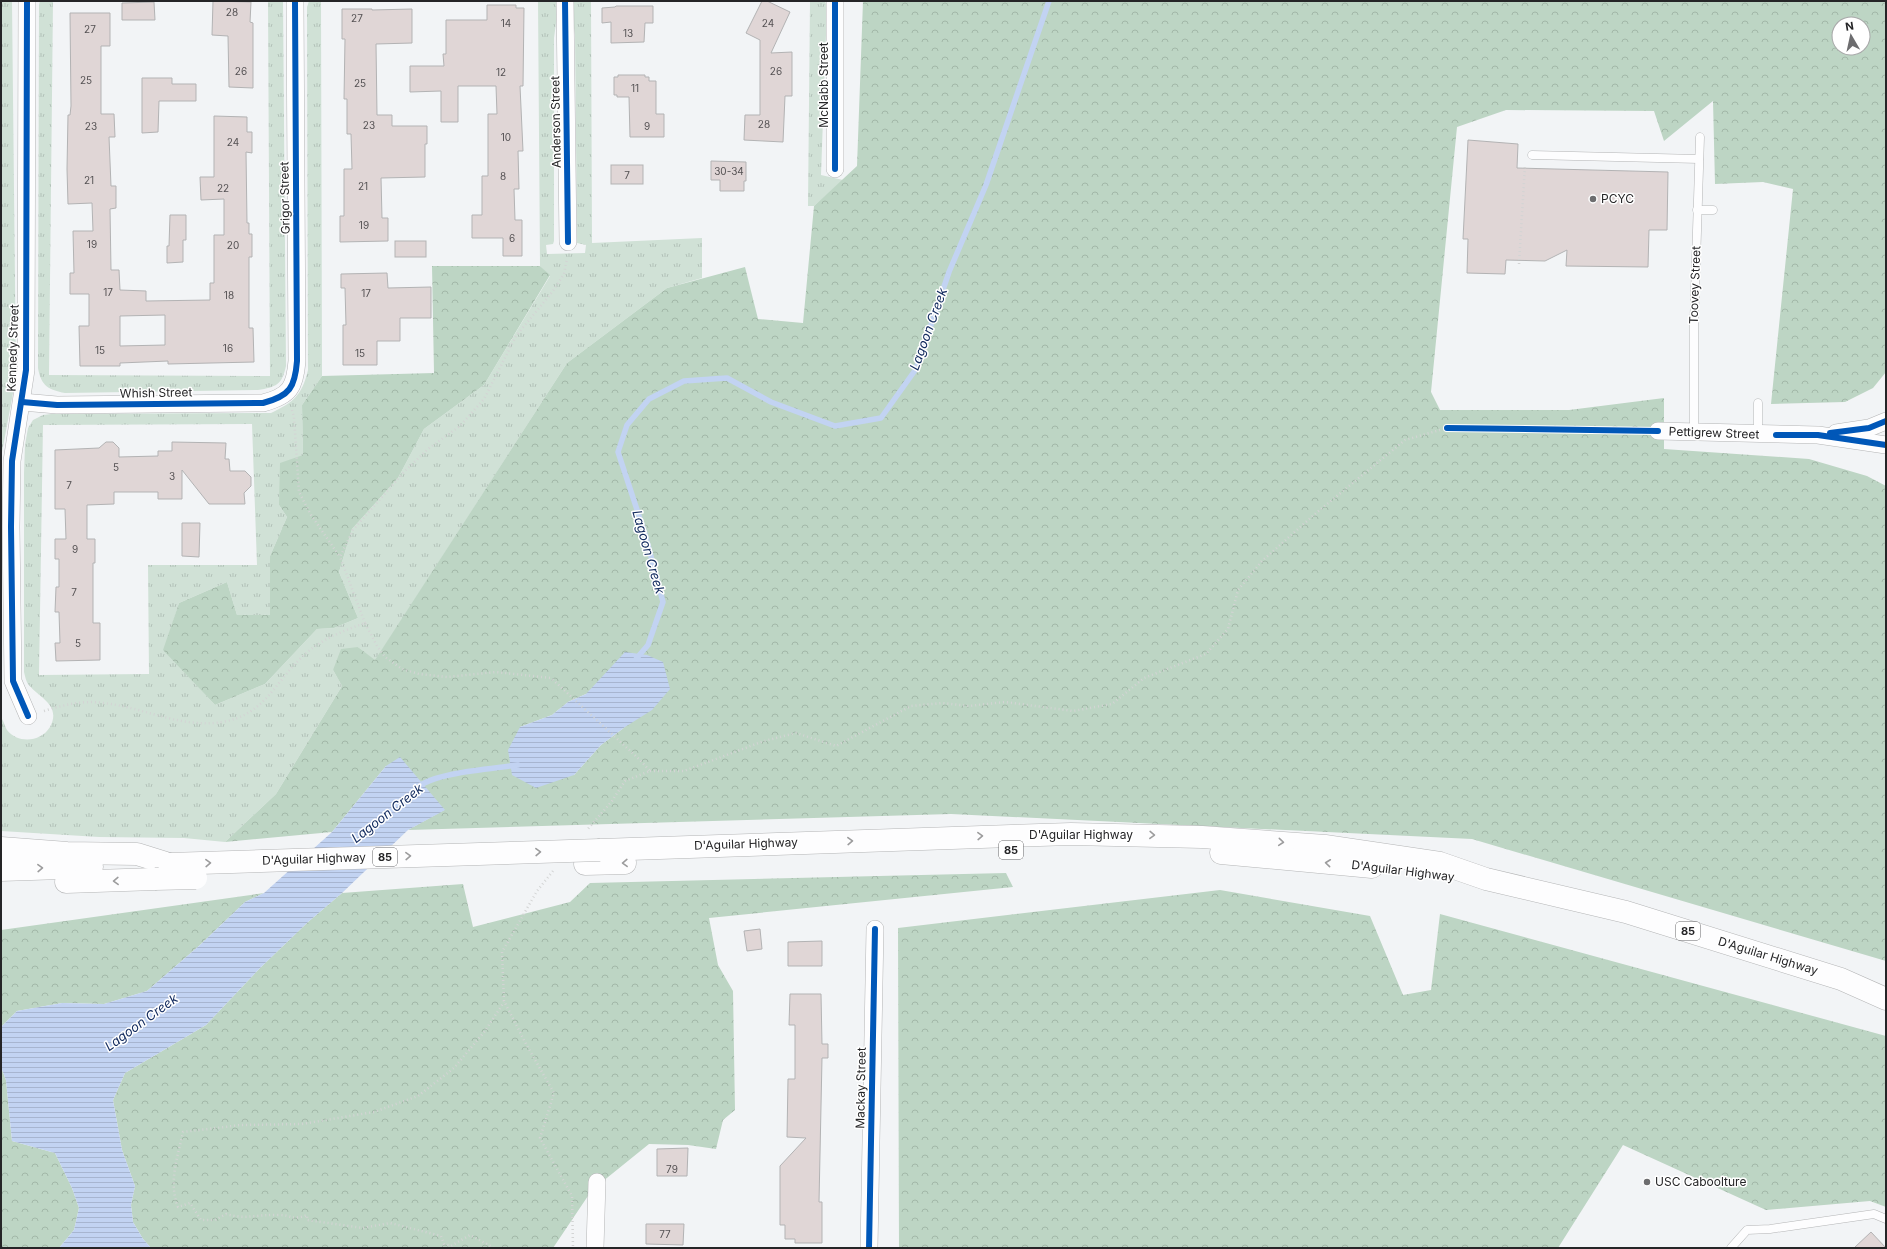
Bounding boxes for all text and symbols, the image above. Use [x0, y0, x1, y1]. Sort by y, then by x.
house number: 28 [226, 6, 238, 18]
house number: 27 [351, 12, 363, 24]
north arrow [1831, 16, 1871, 56]
house number: 14 [501, 17, 511, 29]
house number: 24 [762, 17, 774, 29]
text: N [1844, 19, 1855, 34]
house number: 27 [84, 23, 96, 35]
house number: 13 [623, 27, 633, 39]
street label: McNabb Street [816, 42, 831, 128]
house number: 26 [235, 65, 247, 77]
house number: 26 [770, 65, 782, 77]
house number: 12 [496, 66, 506, 78]
house number: 25 [80, 74, 92, 86]
street label: Anderson Street [547, 76, 564, 168]
house number: 25 [354, 77, 366, 89]
house number: 11 [631, 82, 639, 94]
house number: 28 [758, 118, 770, 130]
house number: 23 [363, 119, 375, 131]
house number: 23 [85, 120, 97, 132]
house number: 9 [644, 120, 650, 132]
house number: 10 [501, 131, 511, 143]
house number: 24 [227, 136, 239, 148]
street label: Grigor Street [276, 161, 293, 235]
house number: 30-34 [714, 165, 744, 177]
house number: 7 [624, 169, 630, 181]
house number: 8 [500, 170, 506, 182]
house number: 21 [84, 174, 94, 186]
house number: 21 [358, 180, 368, 192]
house number: 22 [217, 182, 229, 194]
place label: PCYC [1601, 191, 1634, 206]
marker: PCYC [1588, 194, 1598, 204]
house number: 19 [359, 219, 369, 231]
house number: 6 [509, 232, 515, 244]
house number: 19 [87, 238, 97, 250]
house number: 20 [227, 239, 239, 251]
street label: Toovey Street [1686, 246, 1703, 324]
water label: Lagoon Creek [906, 285, 951, 372]
house number: 17 [103, 286, 113, 298]
house number: 17 [361, 287, 371, 299]
house number: 18 [224, 289, 234, 301]
street label: Kennedy Street [3, 304, 22, 392]
house number: 16 [223, 342, 233, 354]
house number: 15 [95, 344, 105, 356]
house number: 15 [355, 347, 365, 359]
street label: Whish Street [120, 384, 192, 401]
street label: Pettigrew Street [1668, 423, 1760, 442]
house number: 5 [113, 461, 119, 473]
house number: 3 [169, 470, 175, 482]
house number: 7 [66, 479, 72, 491]
water label: Lagoon Creek [629, 508, 669, 597]
house number: 9 [72, 543, 78, 555]
house number: 7 [71, 586, 77, 598]
house number: 5 [75, 637, 81, 649]
water label: Lagoon Creek [348, 780, 427, 846]
street label: D'Aguilar Highway [1029, 827, 1133, 842]
one-way arrow [1149, 830, 1155, 839]
one-way arrow [977, 832, 983, 841]
street label: D'Aguilar Highway [694, 834, 798, 853]
one-way arrow [847, 837, 853, 845]
one-way arrow [1278, 837, 1284, 846]
road number: 85 [999, 841, 1023, 859]
one-way arrow [535, 847, 541, 856]
road number: 85 [373, 848, 397, 866]
street label: D'Aguilar Highway [262, 849, 366, 868]
one-way arrow [405, 852, 411, 860]
street label: D'Aguilar Highway [1351, 857, 1456, 884]
one-way arrow [1325, 858, 1331, 867]
one-way arrow [205, 859, 211, 867]
one-way arrow [622, 859, 628, 867]
one-way arrow [37, 864, 43, 873]
one-way arrow [113, 877, 119, 885]
road number: 85 [1676, 922, 1700, 940]
street label: D'Aguilar Highway [1716, 933, 1820, 978]
water label: Lagoon Creek [101, 990, 181, 1054]
street label: Mackay Street [852, 1047, 869, 1129]
house number: 79 [666, 1163, 678, 1175]
place label: USC Caboolture [1655, 1174, 1746, 1189]
marker: USC Caboolture [1642, 1177, 1652, 1187]
house number: 77 [659, 1228, 671, 1240]

